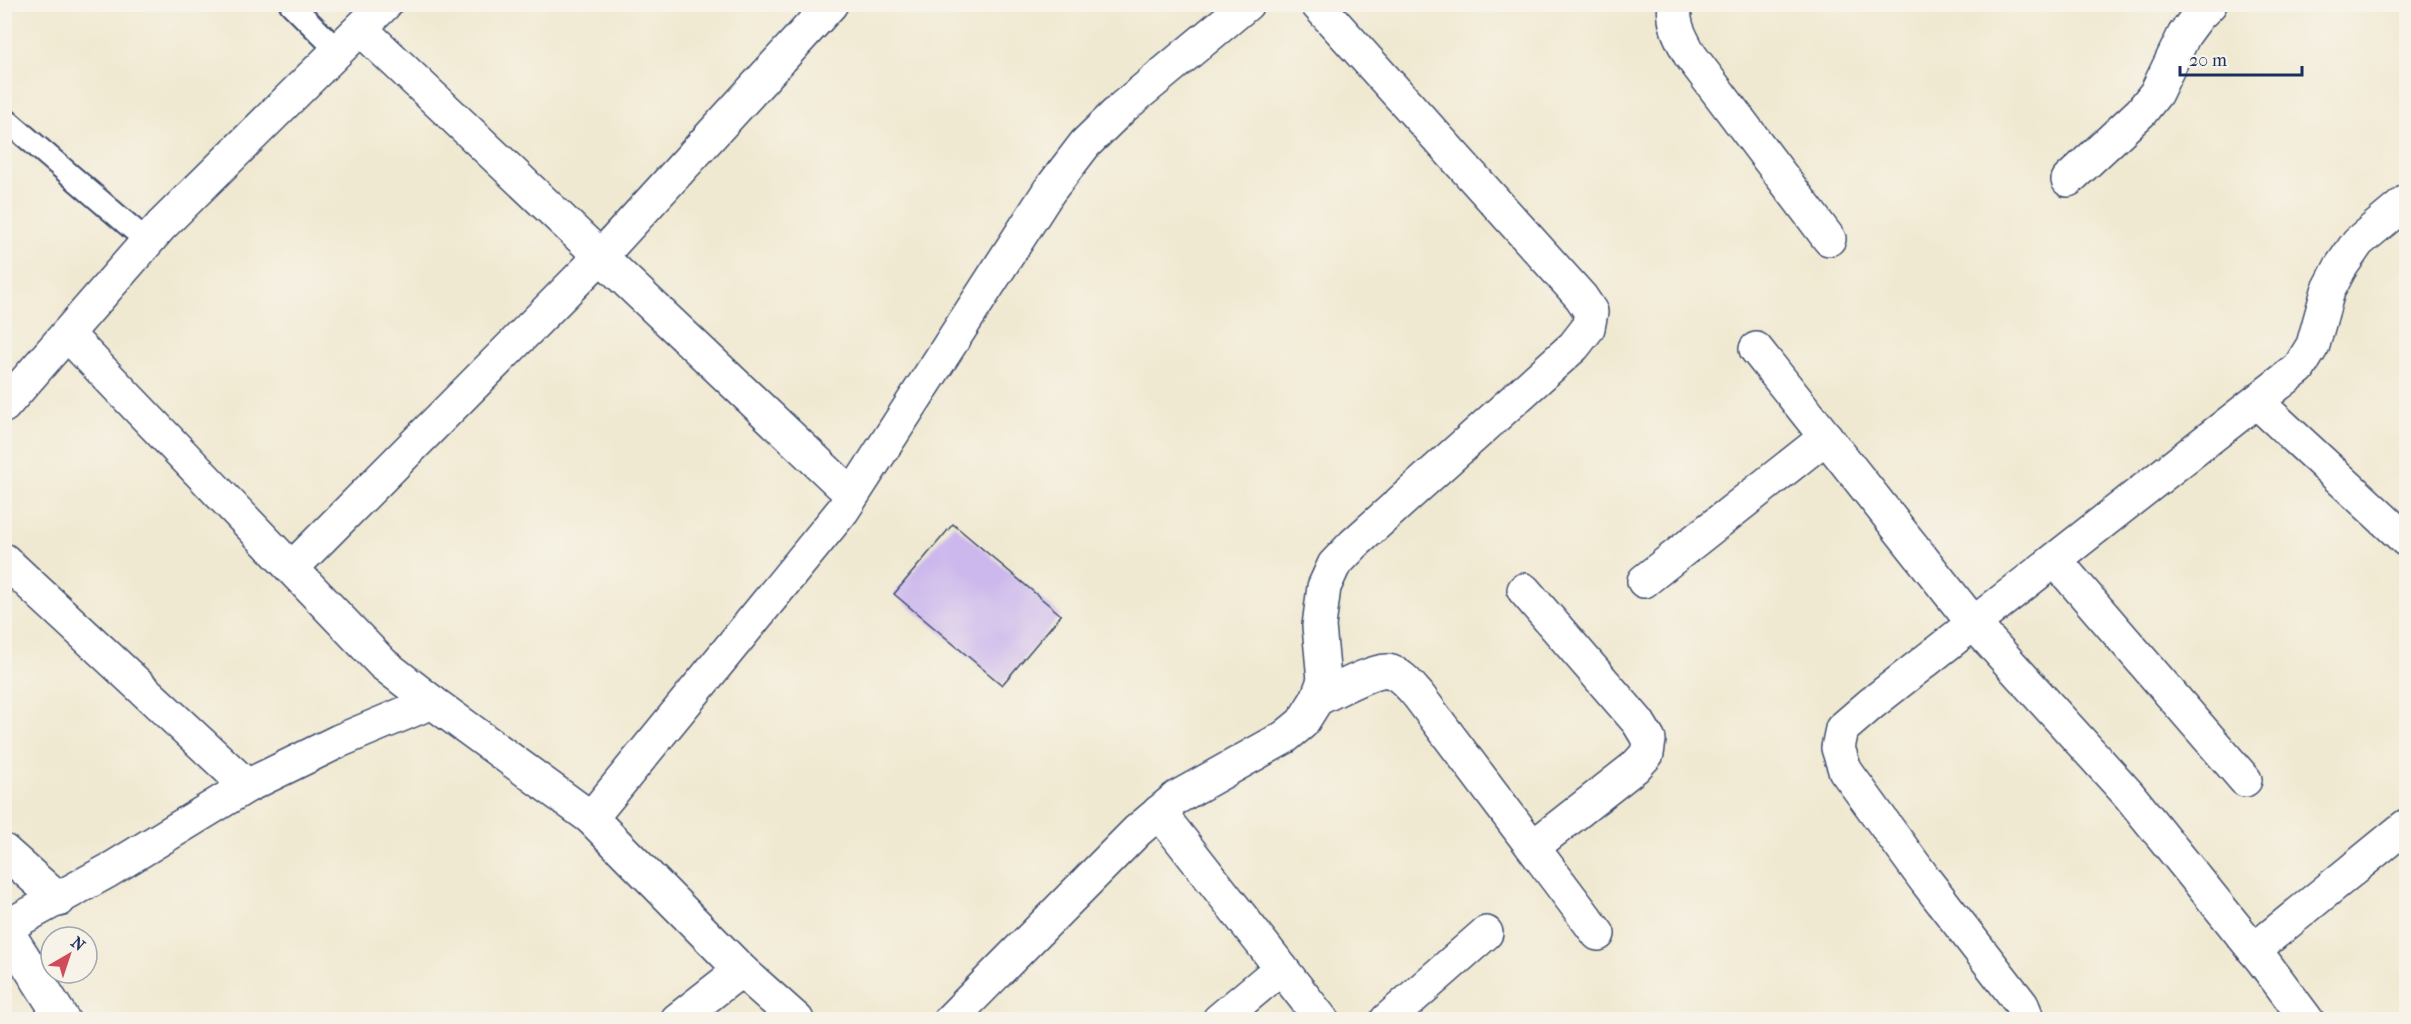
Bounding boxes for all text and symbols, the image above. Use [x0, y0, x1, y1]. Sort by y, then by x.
scale bar [2180, 39, 2302, 77]
text: 20 m [2189, 50, 2227, 71]
north arrow [39, 925, 99, 985]
text: N [67, 933, 89, 955]

